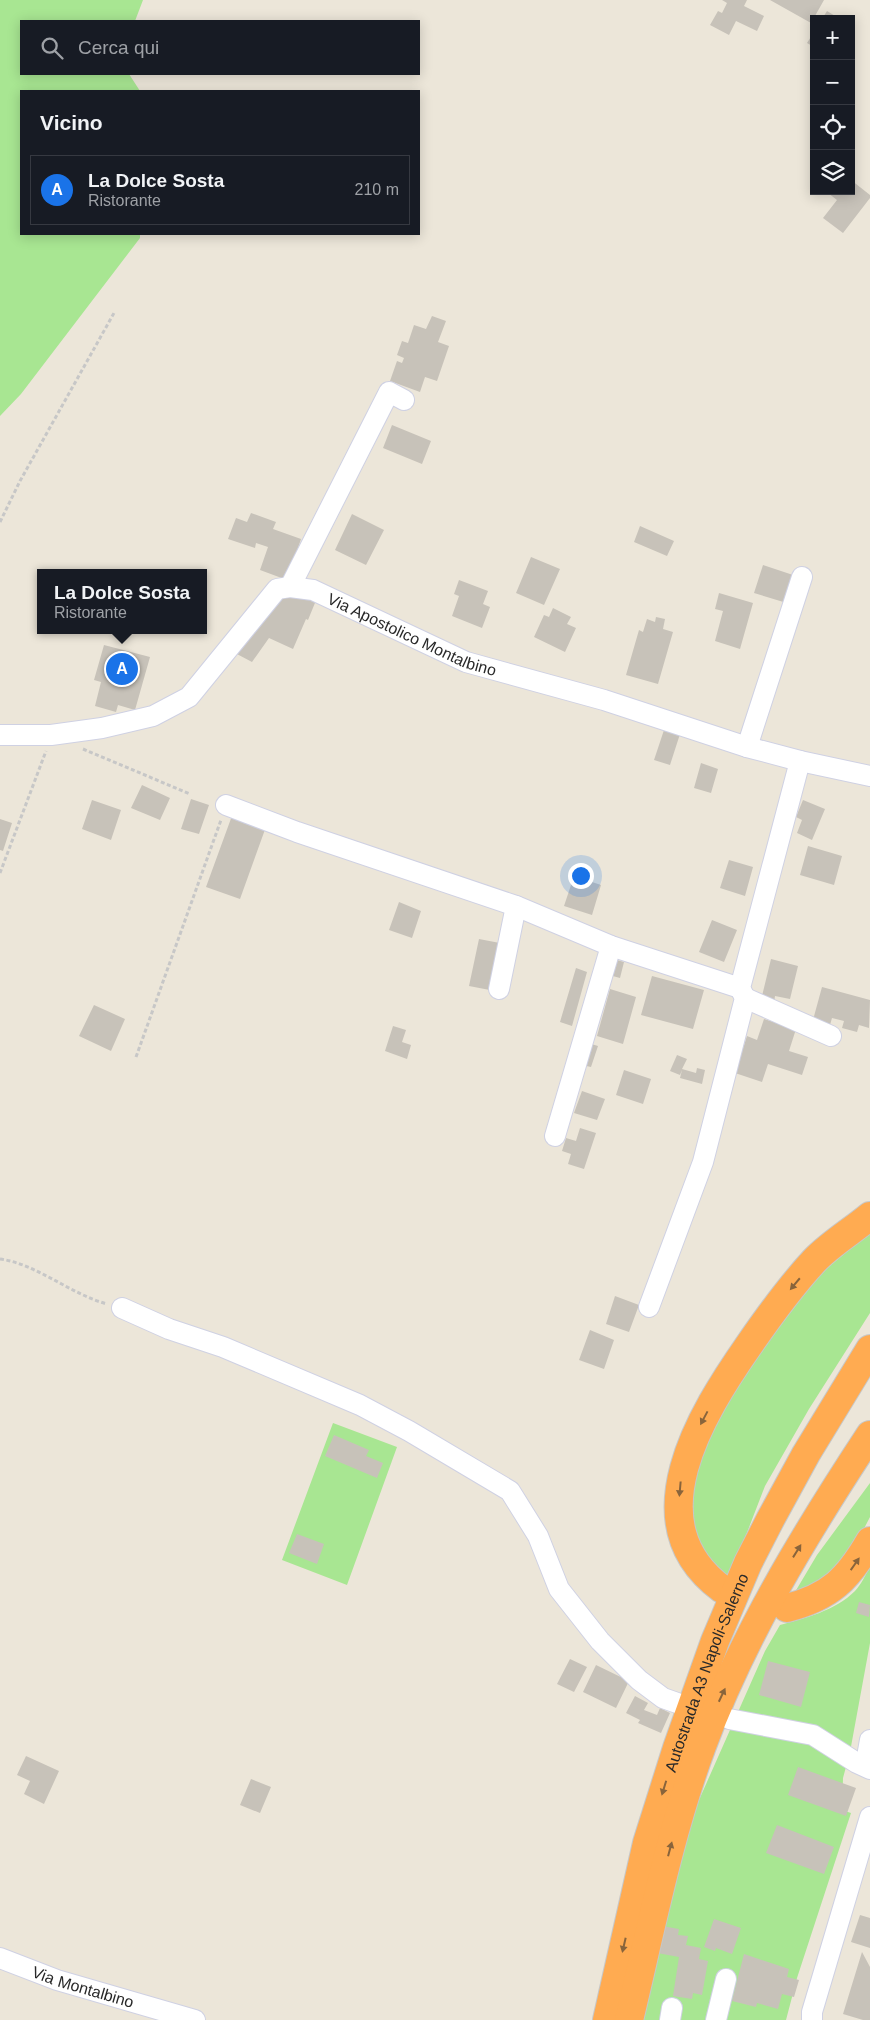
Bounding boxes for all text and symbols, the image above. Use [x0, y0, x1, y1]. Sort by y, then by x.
map controls [810, 15, 855, 195]
button: + [810, 15, 855, 60]
search box [20, 20, 420, 75]
icon: search [38, 34, 66, 62]
text: Cerca qui [78, 37, 159, 58]
button: − [810, 60, 855, 105]
button: locate [810, 105, 855, 150]
text: Vicino [40, 111, 103, 134]
button: layers [810, 150, 855, 195]
text: La Dolce Sosta [88, 170, 224, 191]
text: A [51, 181, 63, 198]
text: 210 m [355, 181, 399, 198]
text: Ristorante [88, 192, 161, 209]
popup [37, 569, 207, 634]
text: La Dolce Sosta [54, 582, 190, 603]
street label: Via Apostolico Montalbino [325, 590, 498, 679]
text: Ristorante [54, 604, 127, 621]
pin: A [106, 650, 138, 688]
your location [568, 863, 594, 889]
one-way arrow [790, 1277, 801, 1290]
one-way arrow [700, 1411, 708, 1425]
one-way arrow [676, 1482, 684, 1498]
one-way arrow [793, 1545, 802, 1558]
one-way arrow [850, 1557, 860, 1571]
street label: Autostrada A3 Napoli-Salerno [661, 1571, 751, 1774]
one-way arrow [719, 1688, 727, 1702]
one-way arrow [660, 1780, 668, 1795]
one-way arrow [666, 1841, 674, 1856]
one-way arrow [620, 1938, 628, 1953]
street label: Via Montalbino [30, 1963, 136, 2010]

